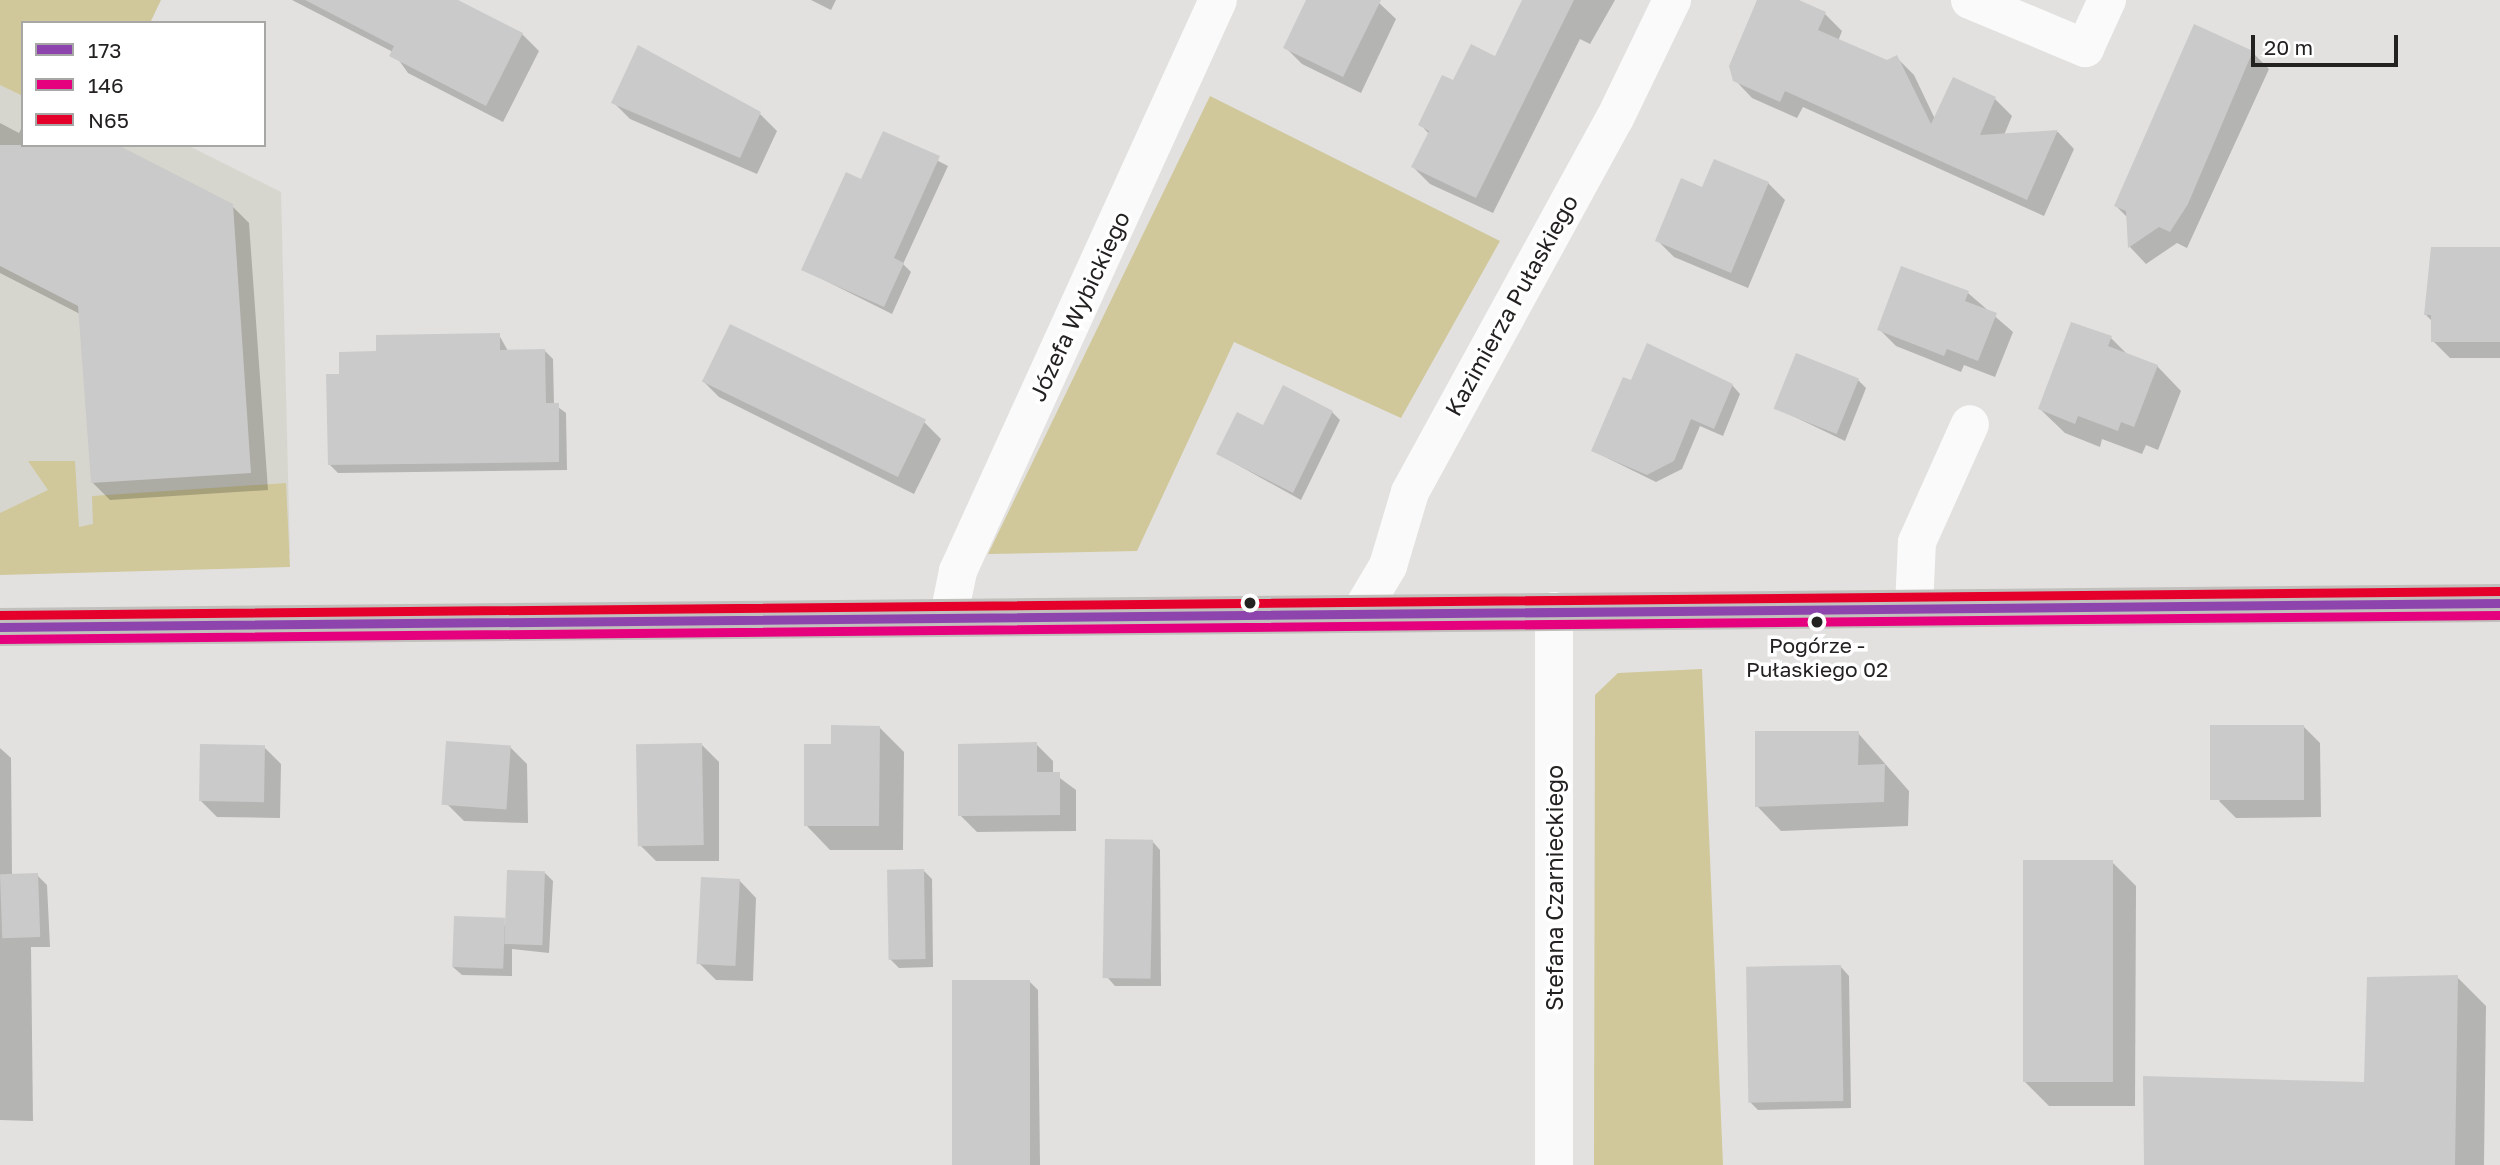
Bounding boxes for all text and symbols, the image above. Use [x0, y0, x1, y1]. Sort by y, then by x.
legend [21, 21, 266, 147]
scale bar [2255, 21, 2402, 65]
text: 20 m [2264, 34, 2313, 60]
text: 173 [88, 37, 122, 63]
text: 146 [88, 72, 124, 98]
text: N65 [88, 107, 129, 133]
street label: Kazimierza Pułaskiego [1439, 190, 1583, 420]
street label: Józefa Wybickiego [1023, 207, 1135, 405]
unlabelled marker [1243, 596, 1257, 610]
marker: Pogórze - Pułaskiego 02 [1810, 615, 1824, 629]
place label: Pogórze - Pułaskiego 02 [1746, 632, 1888, 682]
street label: Stefana Czarnieckiego [1540, 765, 1568, 1011]

